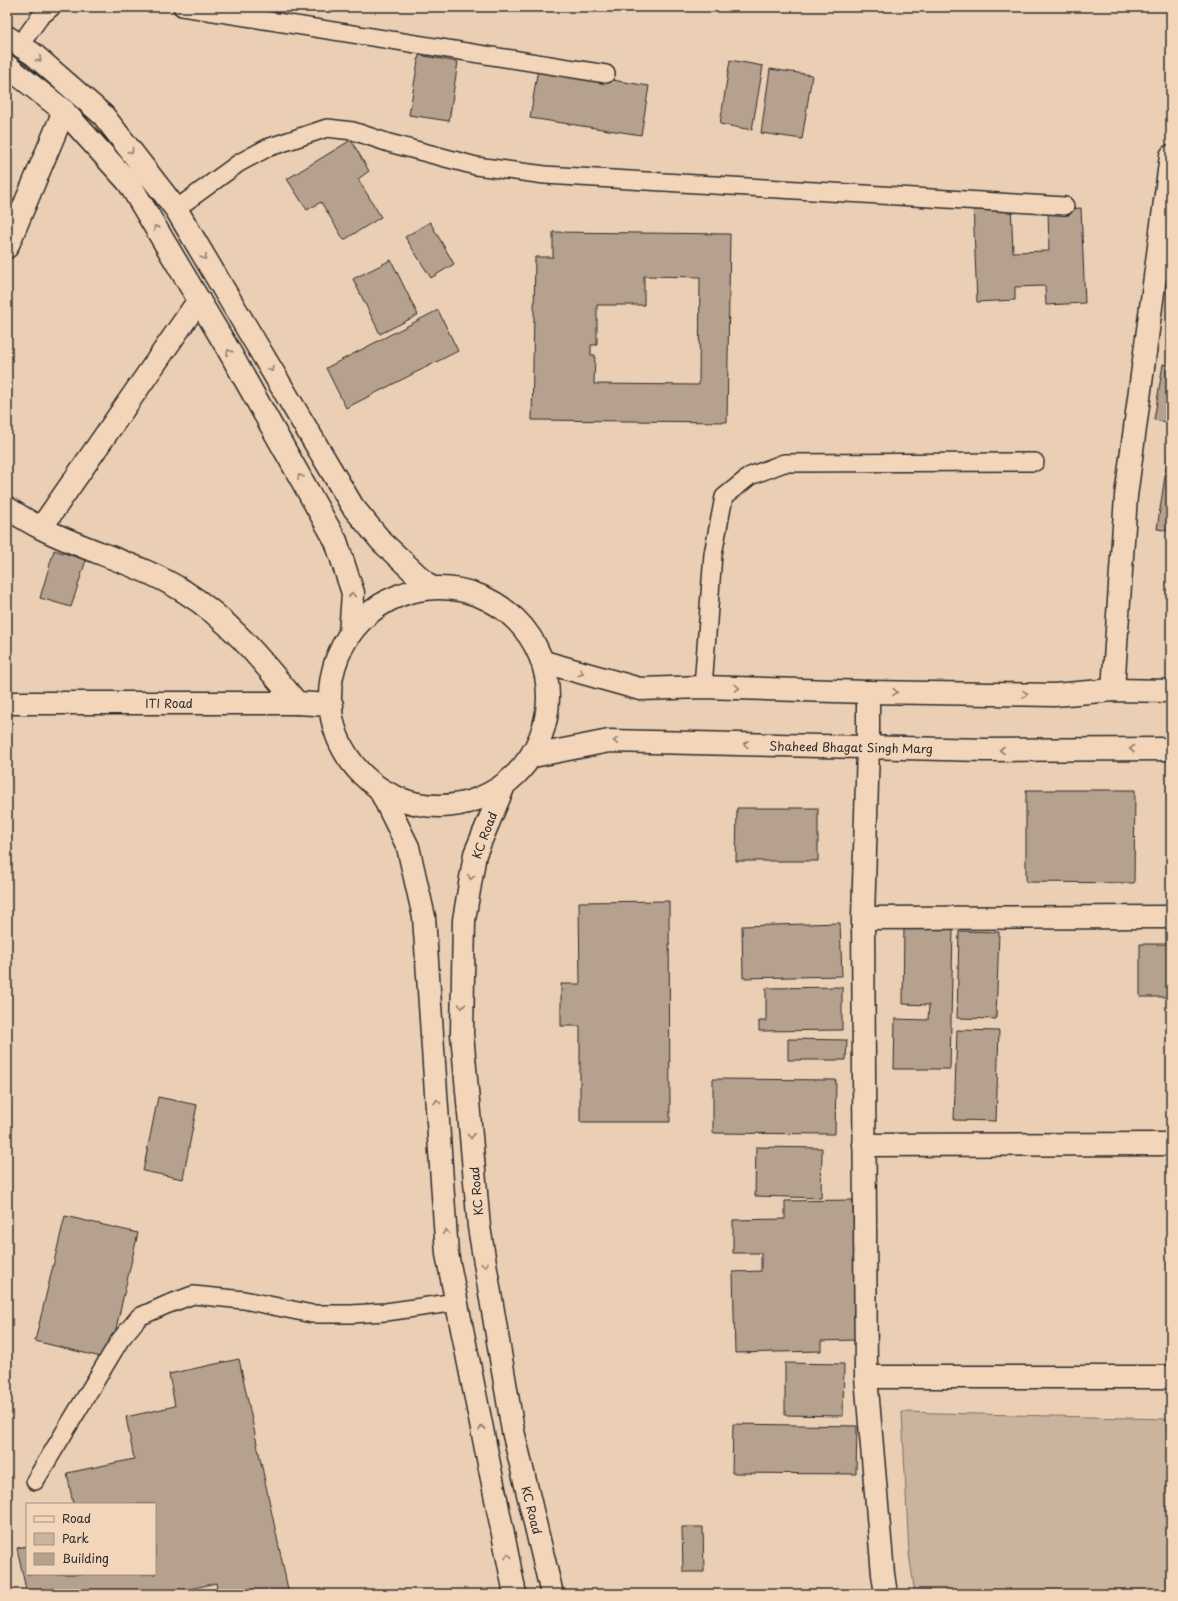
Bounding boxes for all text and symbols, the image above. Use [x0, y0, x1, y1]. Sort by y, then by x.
one-way arrow [34, 54, 42, 62]
one-way arrow [126, 146, 133, 153]
one-way arrow [153, 225, 161, 232]
one-way arrow [200, 253, 207, 260]
one-way arrow [227, 349, 234, 356]
one-way arrow [266, 365, 274, 372]
one-way arrow [298, 474, 305, 481]
one-way arrow [347, 592, 356, 598]
one-way arrow [578, 668, 585, 677]
one-way arrow [734, 684, 740, 693]
one-way arrow [892, 688, 898, 697]
one-way arrow [1022, 690, 1028, 698]
street label: ITI Road [145, 694, 193, 712]
one-way arrow [613, 737, 619, 745]
street label: Shaheed Bhagat Singh Marg [769, 737, 933, 757]
one-way arrow [743, 740, 749, 748]
one-way arrow [1129, 745, 1135, 753]
one-way arrow [999, 746, 1005, 754]
street label: KC Road [467, 809, 501, 861]
one-way arrow [467, 873, 476, 880]
one-way arrow [458, 1003, 466, 1009]
one-way arrow [432, 1099, 441, 1105]
one-way arrow [466, 1133, 475, 1139]
street label: KC Road [465, 1166, 487, 1216]
one-way arrow [441, 1229, 450, 1235]
one-way arrow [480, 1262, 489, 1268]
one-way arrow [479, 1425, 487, 1431]
street label: KC Road [517, 1484, 547, 1536]
legend [26, 1503, 156, 1575]
text: Road [62, 1509, 91, 1527]
text: Park [62, 1529, 89, 1547]
text: Building [62, 1549, 109, 1567]
one-way arrow [504, 1553, 512, 1559]

